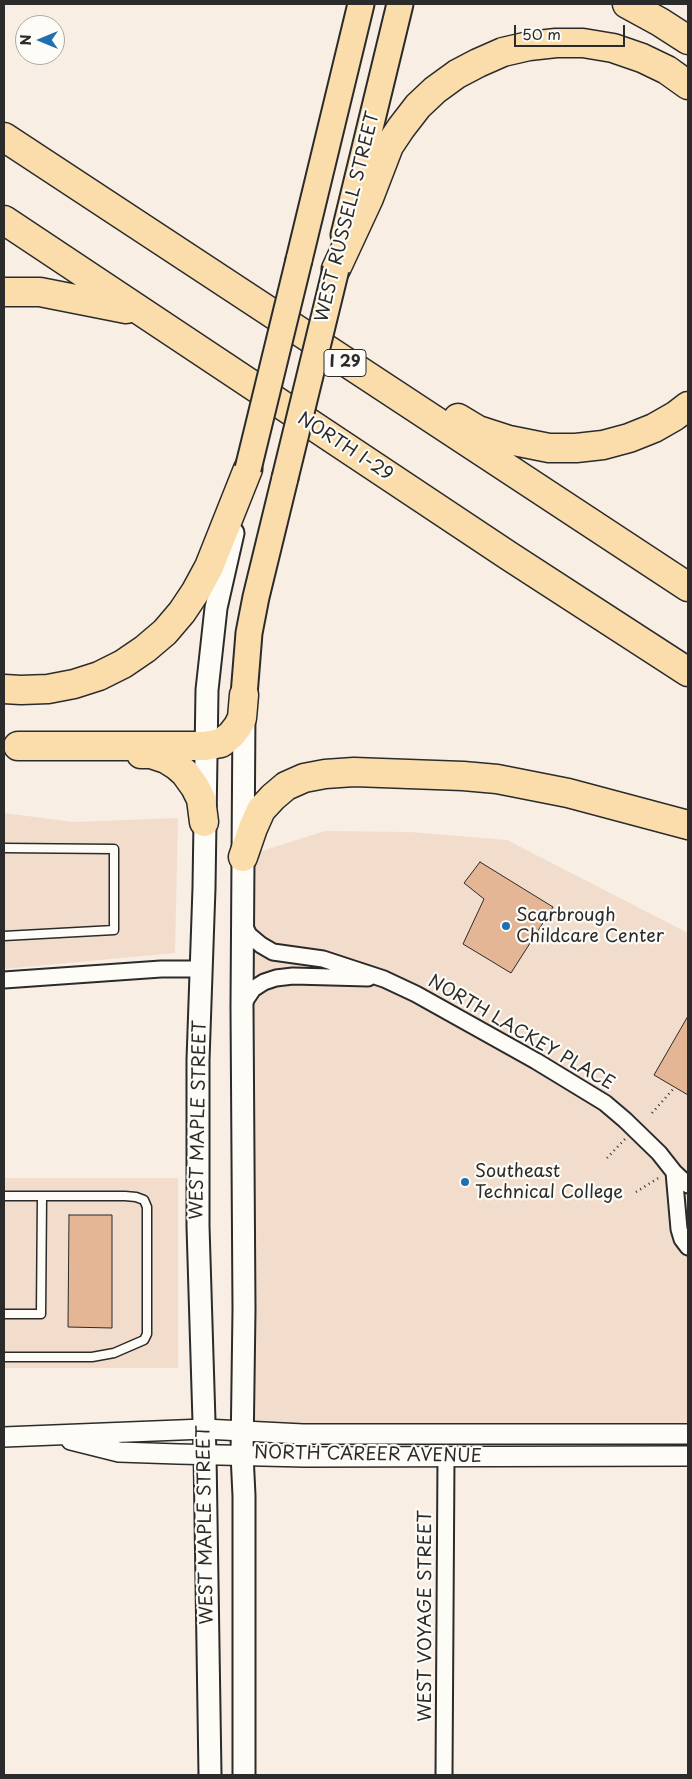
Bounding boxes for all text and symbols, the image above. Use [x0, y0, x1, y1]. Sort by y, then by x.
north arrow [15, 15, 65, 65]
scale bar [517, 15, 628, 47]
text: 50 m [522, 22, 561, 45]
text: N [15, 34, 36, 46]
street label: WEST RUSSELL STREET [311, 110, 385, 324]
road number: I 29 [324, 349, 366, 376]
street label: NORTH I-29 [293, 408, 397, 486]
place label: Scarbrough Childcare Center [516, 905, 664, 948]
marker: Scarbrough Childcare Center [500, 920, 512, 932]
street label: NORTH LACKEY PLACE [424, 971, 618, 1095]
street label: WEST MAPLE STREET [186, 1020, 212, 1220]
place label: Southeast Technical College [475, 1161, 623, 1204]
marker: Southeast Technical College [459, 1176, 471, 1188]
street label: WEST MAPLE STREET [193, 1425, 219, 1625]
street label: NORTH CAREER AVENUE [254, 1442, 482, 1468]
street label: WEST VOYAGE STREET [415, 1510, 437, 1722]

